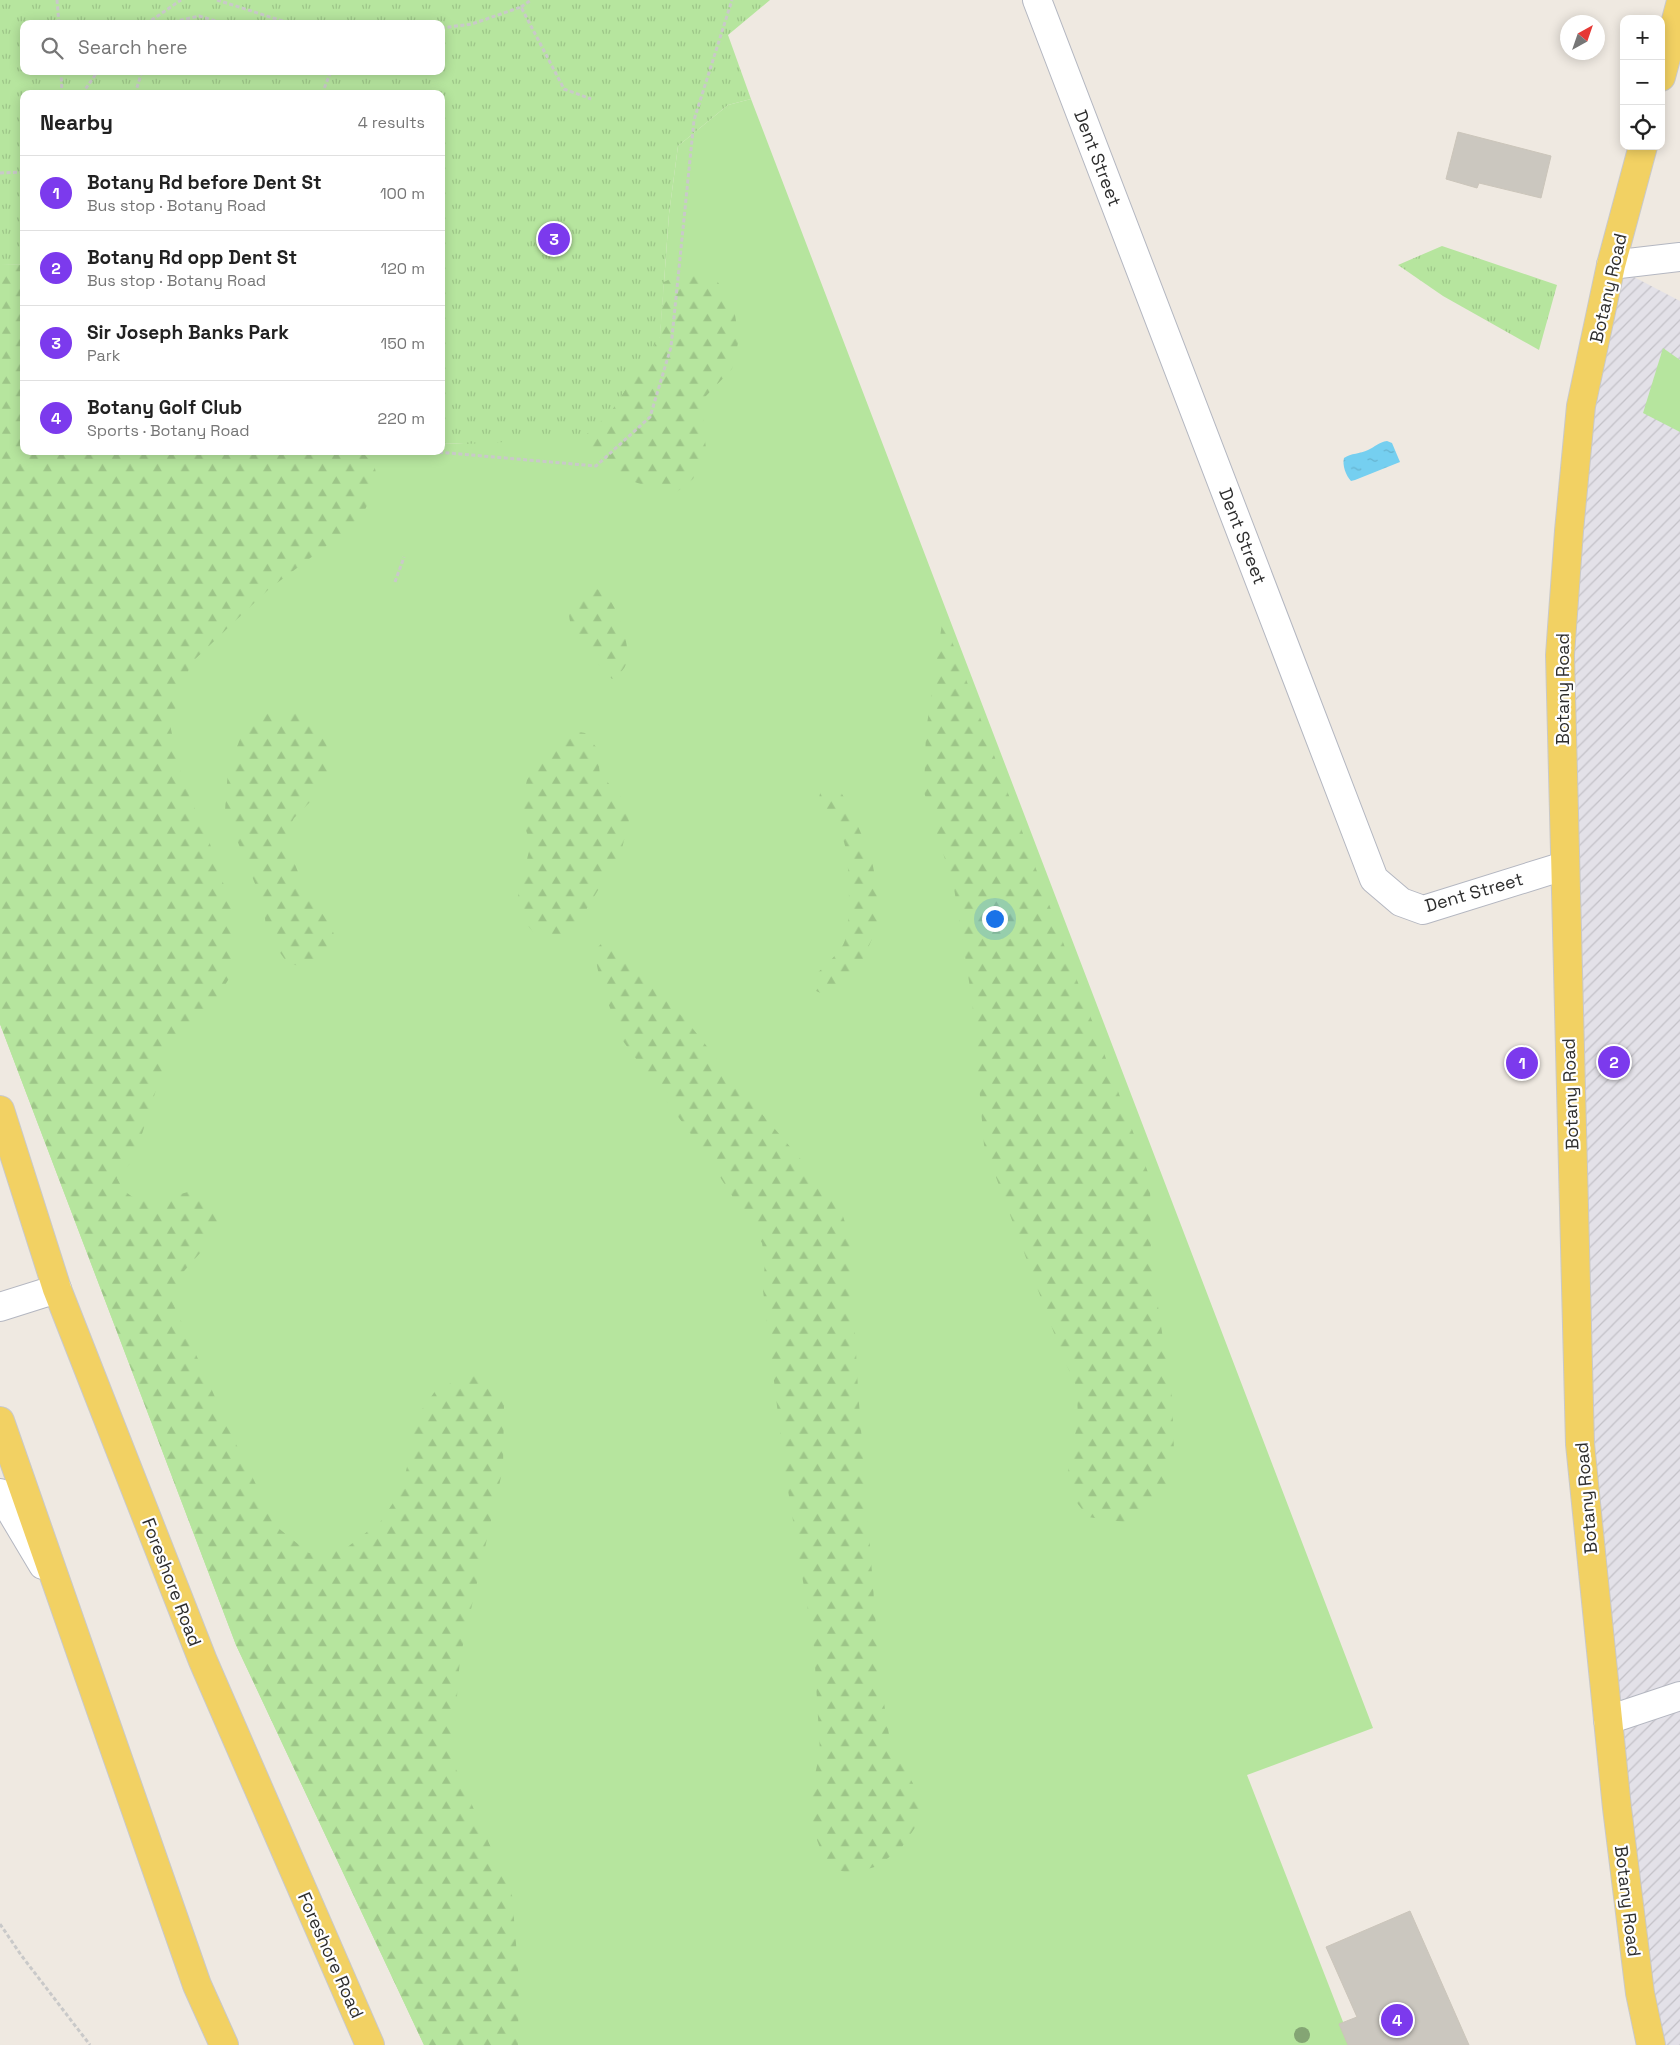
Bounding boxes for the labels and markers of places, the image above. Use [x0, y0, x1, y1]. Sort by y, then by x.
pin: 3 [538, 220, 570, 258]
pin: 2 [1598, 1043, 1630, 1081]
pin: 1 [1506, 1044, 1538, 1082]
pin: 4 [1381, 2001, 1413, 2039]

